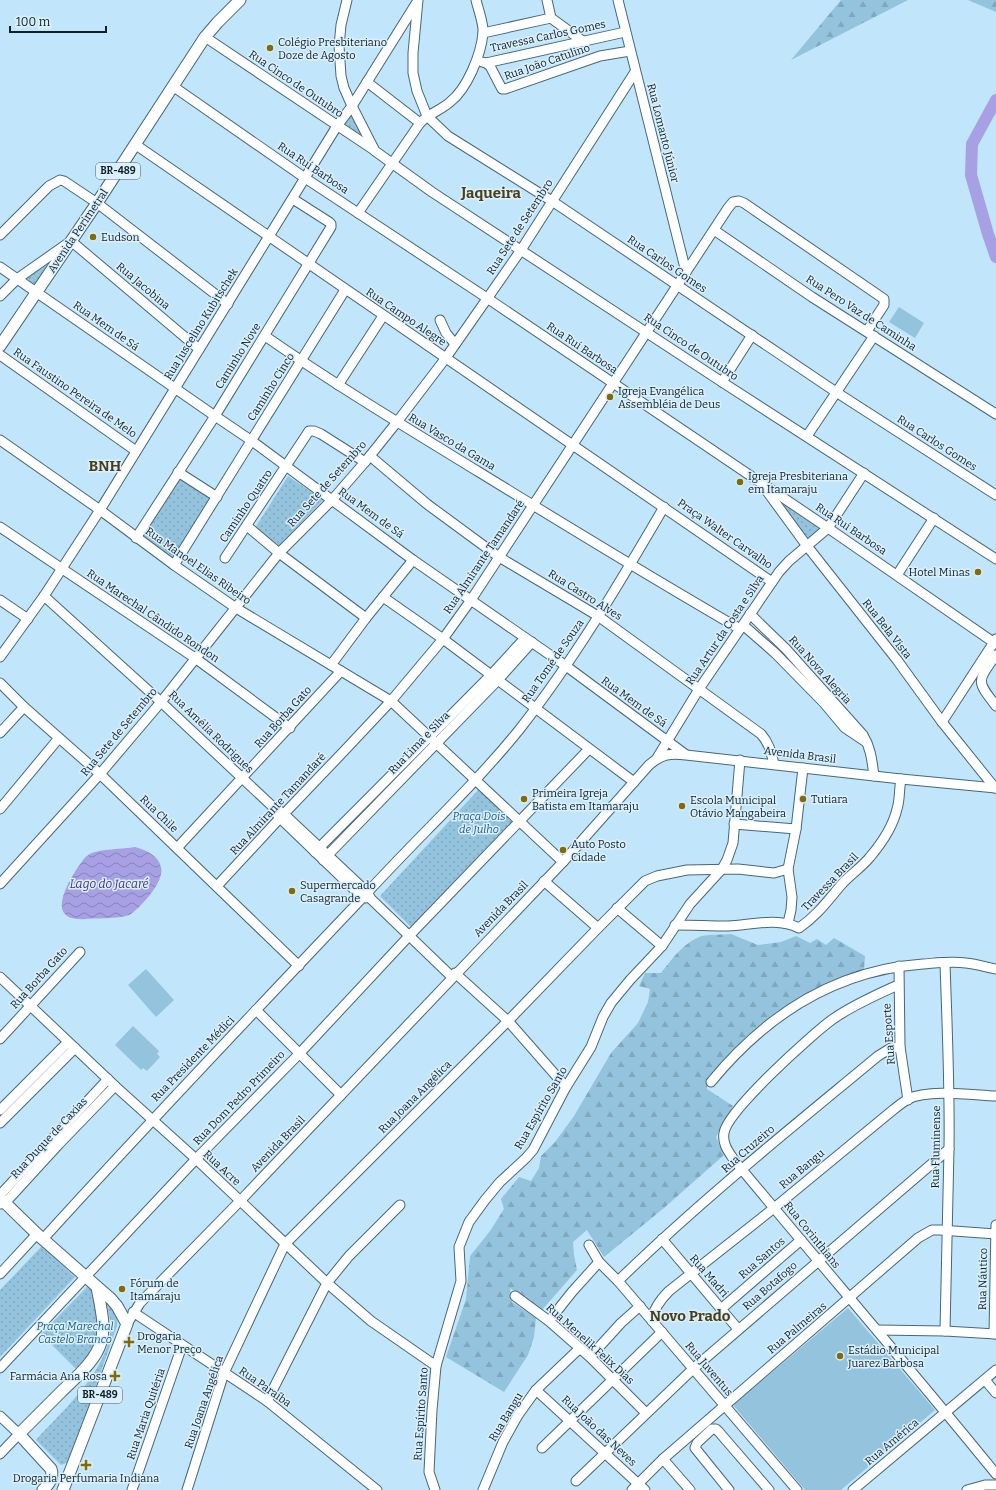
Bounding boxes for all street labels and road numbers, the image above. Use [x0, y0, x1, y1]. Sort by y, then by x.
street label: Travessa Carlos Gomes [489, 17, 607, 55]
street label: Rua João Catulino [502, 41, 592, 83]
street label: Rua Cinco de Outubro [246, 48, 346, 120]
street label: Rua Lomanto Júnior [644, 82, 682, 184]
street label: Rua Rui Barbosa [275, 139, 351, 197]
road number: BR-489 [96, 163, 140, 179]
street label: Rua Sete de Setembro [484, 177, 556, 277]
street label: Avenida Perimetral [45, 187, 111, 275]
street label: Rua Carlos Gomes [625, 233, 709, 295]
street label: Rua Jacobina [114, 260, 172, 312]
street label: Rua Juscelino Kubitschek [161, 265, 241, 382]
street label: Rua Pero Vaz de Caminha [803, 272, 919, 354]
street label: Rua Campo Alegre [363, 285, 449, 349]
street label: Rua Mem de Sá [71, 298, 141, 354]
street label: Rua Cinco de Outubro [641, 311, 741, 383]
street label: Rua Rui Barbosa [544, 319, 620, 377]
street label: Caminho Nove [213, 321, 263, 391]
street label: Rua Faustino Pereira de Melo [11, 345, 139, 441]
street label: Caminho Cinco [245, 351, 297, 423]
street label: Rua Vasco da Gama [406, 411, 498, 473]
street label: Rua Carlos Gomes [895, 412, 979, 474]
street label: Rua Sete de Setembro [285, 438, 369, 530]
street label: Caminho Quatro [217, 467, 275, 545]
street label: Rua Mem de Sá [336, 485, 406, 541]
street label: Praça Walter Carvalho [675, 496, 775, 572]
street label: Rua Almirante Tamandaré [441, 498, 527, 616]
street label: Rua Rui Barbosa [813, 500, 889, 558]
street label: Rua Manoel Elias Ribeiro [143, 525, 253, 607]
street label: Rua Marechal Cândido Rondon [84, 567, 222, 665]
street label: Rua Castro Alves [546, 567, 624, 623]
street label: Rua Artur da Costa e Silva [683, 573, 767, 687]
street label: Rua Bela Vista [860, 597, 914, 661]
street label: Rua Tomé de Souza [519, 617, 587, 705]
street label: Rua Nova Alegria [786, 633, 854, 707]
street label: Rua Mem de Sá [599, 674, 669, 730]
street label: Rua Borba Gato [252, 683, 314, 751]
street label: Rua Sete de Setembro [78, 685, 160, 779]
street label: Rua Amélia Rodrigues [166, 688, 256, 776]
street label: Rua Lima e Silva [386, 709, 452, 777]
street label: Avenida Brasil [763, 744, 837, 766]
street label: Rua Almirante Tamandaré [227, 750, 329, 858]
street label: Rua Chile [137, 793, 181, 835]
street label: Travessa Brasil [799, 850, 861, 914]
street label: Avenida Brasil [471, 878, 531, 940]
street label: Rua Borba Gato [8, 944, 70, 1012]
street label: Rua Esporte [880, 1003, 898, 1065]
street label: Rua Presidente Médici [149, 1013, 238, 1104]
street label: Rua Dom Pedro Primeiro [191, 1048, 287, 1148]
street label: Rua Joana Angélica [376, 1058, 454, 1136]
street label: Rua Espírito Santo [512, 1064, 570, 1152]
street label: Rua Duque de Caxias [8, 1095, 90, 1181]
street label: Rua Fluminense [929, 1105, 943, 1189]
street label: Avenida Brasil [248, 1113, 308, 1175]
street label: Rua Cruzeiro [719, 1122, 777, 1176]
street label: Rua Bangu [777, 1146, 827, 1192]
street label: Rua Acre [201, 1148, 243, 1188]
street label: Rua Corinthians [781, 1199, 843, 1271]
street label: Rua Santos [736, 1234, 788, 1282]
street label: Rua Náutico [976, 1248, 990, 1310]
street label: Rua Madri [687, 1252, 732, 1301]
street label: Rua Botafogo [740, 1259, 800, 1313]
street label: Rua Palmeiras [765, 1300, 829, 1356]
street label: Rua Menelik Felix Dias [543, 1301, 637, 1387]
street label: Rua Juventus [683, 1339, 735, 1399]
street label: Rua Joana Angélica [182, 1354, 226, 1450]
street label: Rua Paraíba [236, 1364, 294, 1410]
street label: Rua Maria Quitéria [124, 1367, 168, 1461]
street label: Rua Espírito Santo [411, 1367, 431, 1461]
road number: BR-489 [78, 1387, 122, 1403]
street label: Rua Bangu [486, 1390, 526, 1444]
street label: Rua João das Neves [559, 1393, 639, 1469]
street label: Rua América [863, 1416, 921, 1468]

